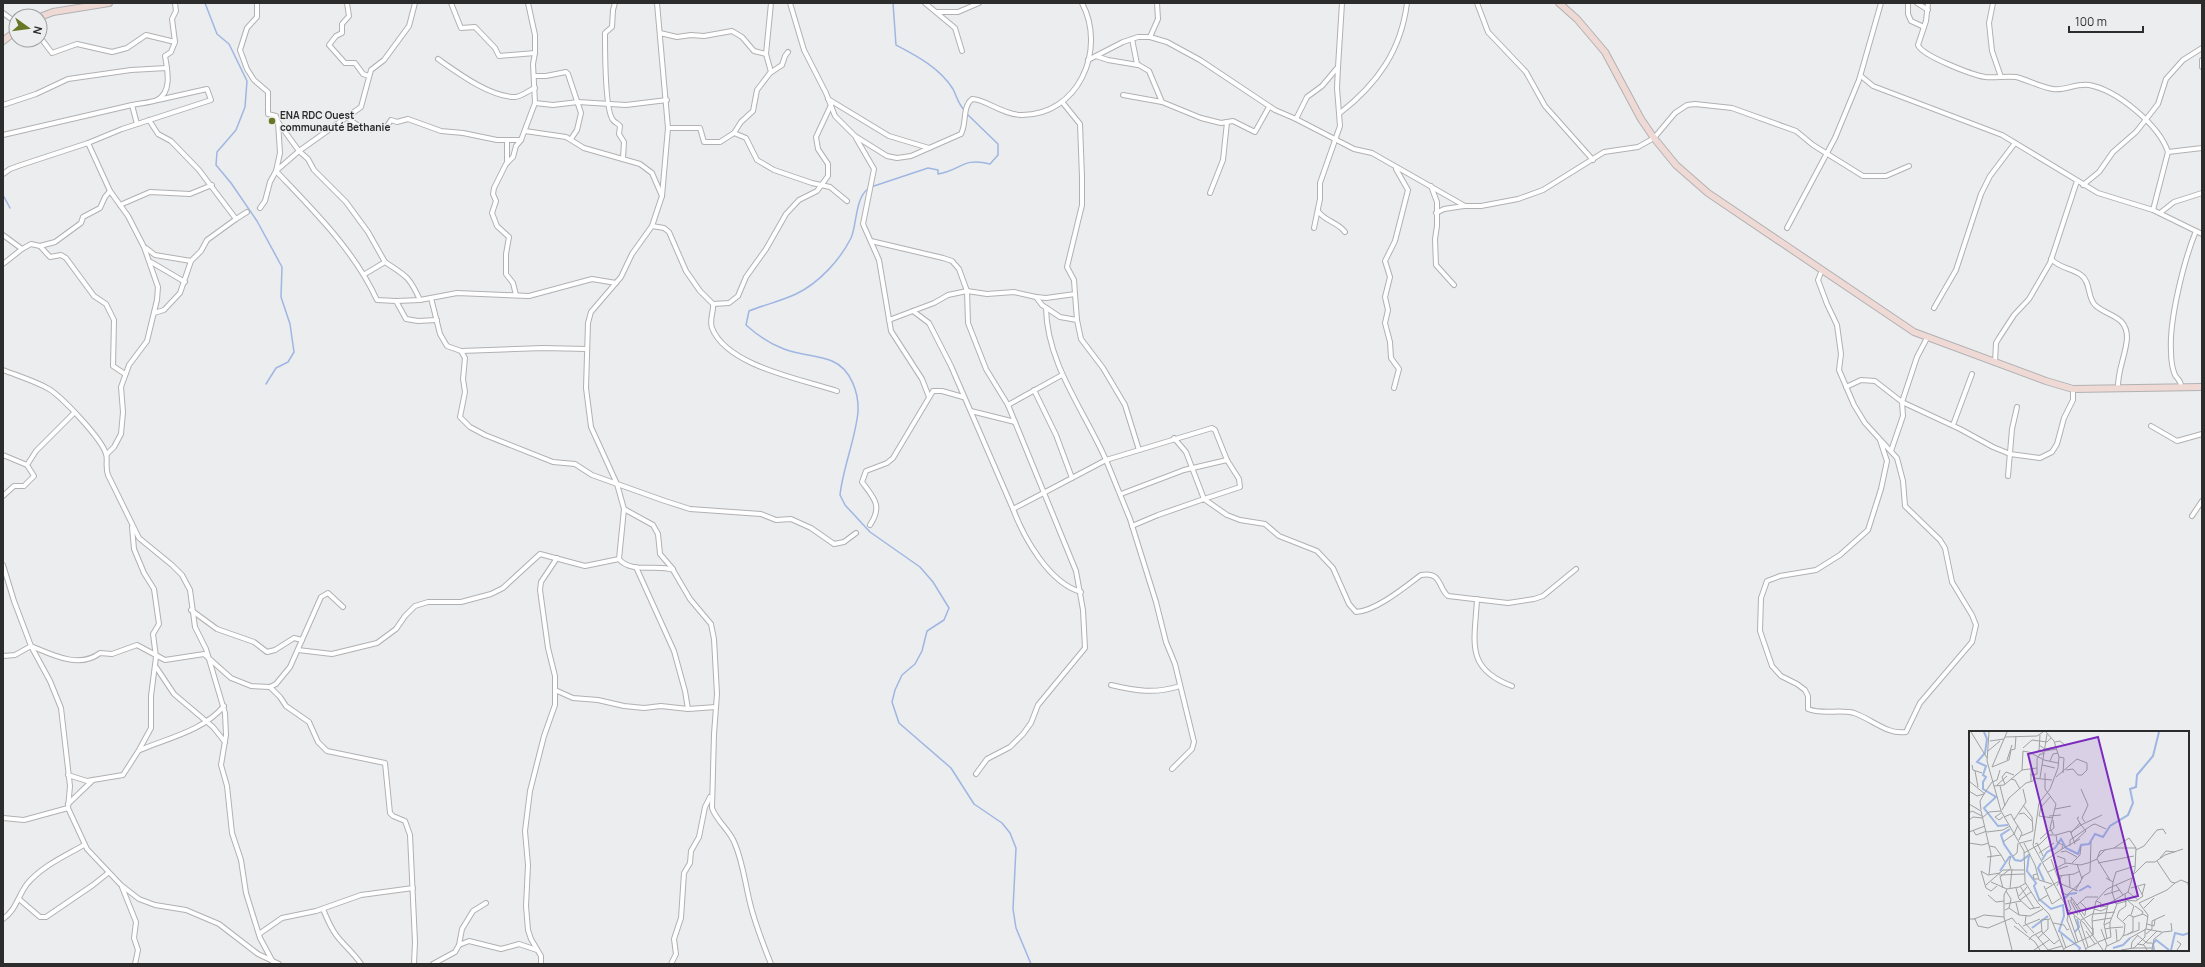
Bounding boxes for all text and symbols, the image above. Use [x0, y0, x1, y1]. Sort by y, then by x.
north arrow [8, 8, 48, 48]
scale bar [2069, 8, 2143, 34]
text: 100 m [2075, 13, 2107, 30]
text: N [30, 25, 46, 36]
place label: ENA RDC Ouest communauté Bethanie [280, 108, 390, 134]
marker: ENA RDC Ouest communauté Bethanie [267, 116, 277, 126]
inset map [1969, 731, 2189, 951]

